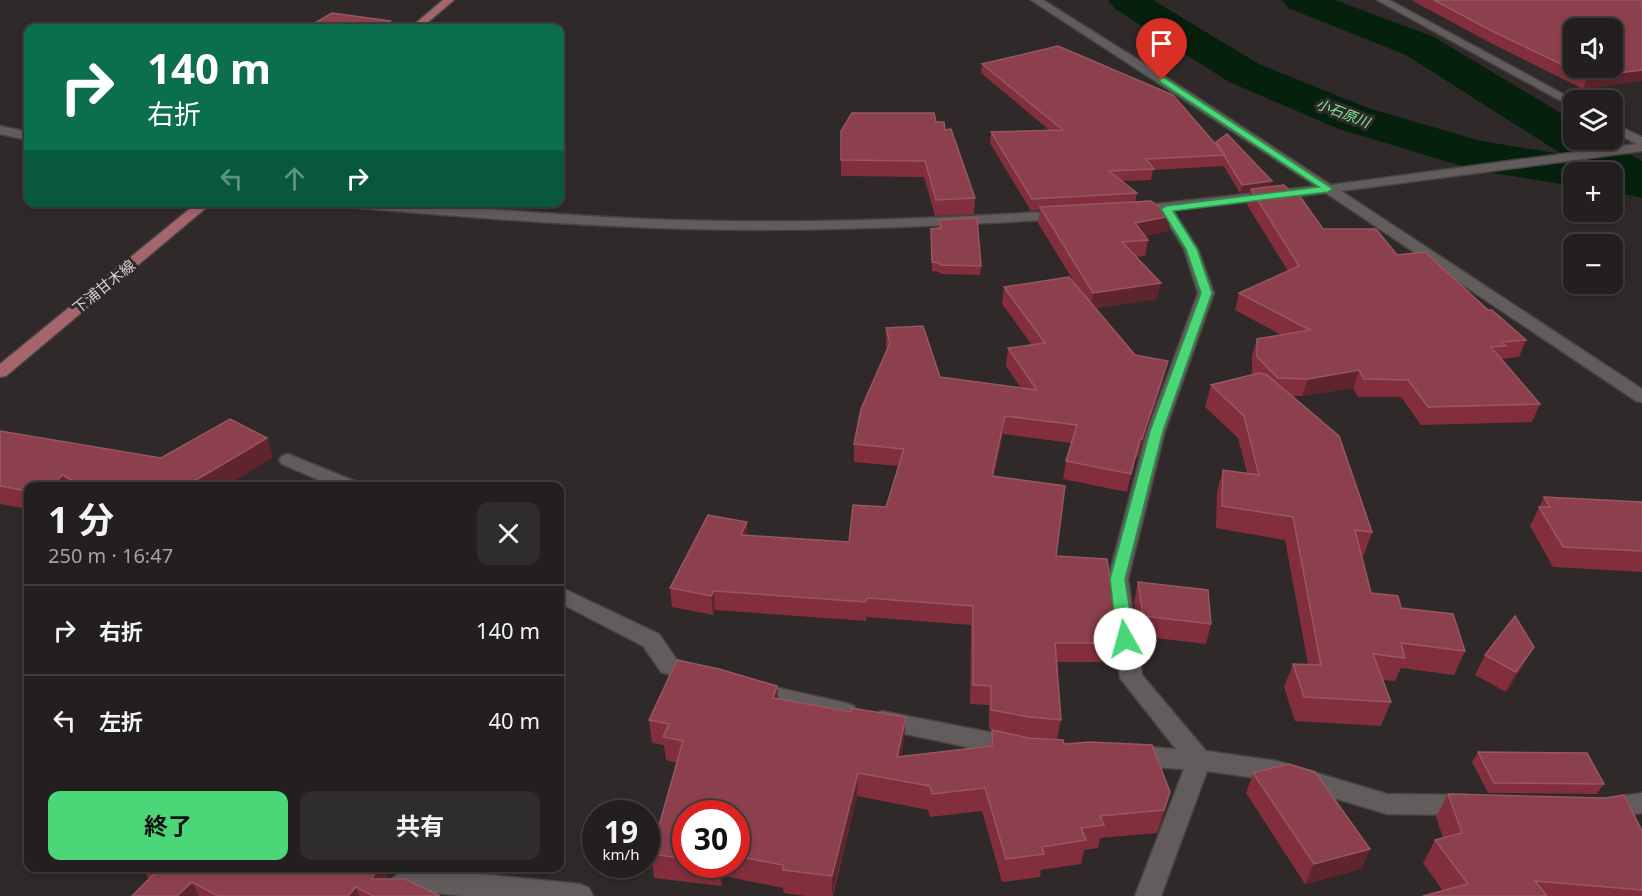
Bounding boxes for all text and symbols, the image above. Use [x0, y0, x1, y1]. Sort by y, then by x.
pin [1136, 18, 1187, 80]
map controls [1563, 18, 1623, 294]
button: sound [1563, 18, 1623, 78]
icon: arrive [1145, 27, 1178, 60]
text: 140 m [147, 39, 271, 96]
icon: right [48, 48, 126, 126]
button: layers [1563, 90, 1623, 150]
water label: 小石原川 [1314, 94, 1375, 132]
text: 右折 [147, 95, 201, 132]
icon: left [215, 162, 248, 195]
icon: ahead [278, 162, 311, 195]
icon: right [341, 162, 374, 195]
button: + [1563, 162, 1623, 222]
button: − [1563, 234, 1623, 294]
street label: 下浦甘木線 [68, 255, 139, 318]
text: 1 分 [48, 495, 114, 544]
button: close [477, 502, 540, 565]
text: 250 m · 16:47 [48, 542, 173, 569]
position arrow [1093, 607, 1157, 671]
icon: right [48, 614, 81, 647]
text: 140 m [476, 615, 540, 645]
text: 右折 [99, 616, 143, 646]
icon: left [48, 704, 81, 737]
text: 40 m [489, 705, 540, 735]
text: 左折 [99, 706, 143, 736]
button: 終了 [48, 791, 288, 860]
button: 共有 [300, 791, 540, 860]
speed limit sign: 30 [672, 800, 750, 878]
text: 19 [604, 811, 638, 852]
text: km/h [603, 844, 639, 864]

